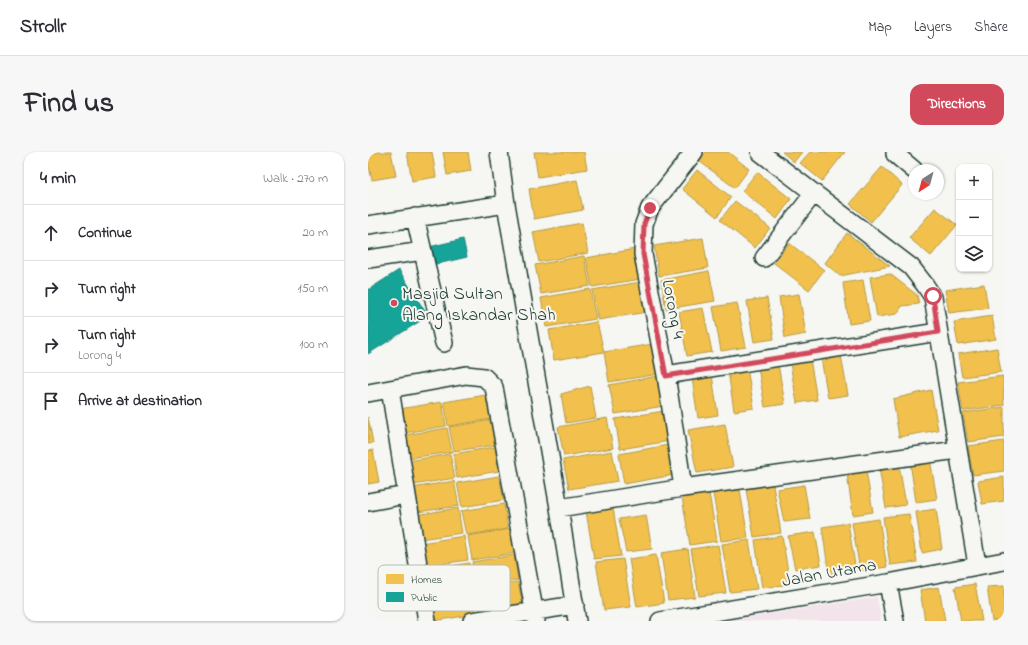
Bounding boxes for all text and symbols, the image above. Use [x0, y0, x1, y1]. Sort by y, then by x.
text: Strollr [20, 14, 66, 41]
text: Map [868, 17, 892, 38]
text: Layers [914, 17, 952, 38]
text: Share [974, 17, 1008, 38]
text: Find us [24, 84, 114, 125]
button: Directions [910, 84, 1004, 125]
north arrow [908, 164, 944, 200]
map controls [956, 164, 992, 272]
button: + [956, 164, 992, 200]
text: 4 min [40, 166, 76, 191]
text: Walk · 270 m [263, 169, 328, 188]
route end [641, 199, 659, 217]
button: − [956, 200, 992, 236]
icon: ahead [40, 222, 62, 244]
text: Continue [78, 222, 132, 244]
text: 20 m [303, 223, 328, 242]
button: layers [956, 236, 992, 272]
icon: right [40, 278, 62, 300]
text: Turn right [78, 278, 136, 300]
street label: Lorong 4 [653, 278, 691, 342]
text: 150 m [297, 279, 328, 298]
place label: Masjid Sultan Alang Iskandar Shah [402, 282, 555, 330]
route start [924, 287, 942, 305]
marker: Masjid Sultan Alang Iskandar Shah [389, 298, 399, 308]
text: Turn right [78, 324, 136, 346]
icon: right [40, 334, 62, 356]
text: 100 m [299, 335, 328, 354]
text: Lorong 4 [78, 346, 121, 365]
icon: arrive [40, 390, 62, 412]
text: Arrive at destination [78, 390, 202, 412]
street label: Jalan Utama [780, 553, 879, 595]
legend [378, 565, 510, 611]
text: Homes [411, 572, 443, 588]
text: Public [411, 590, 437, 606]

